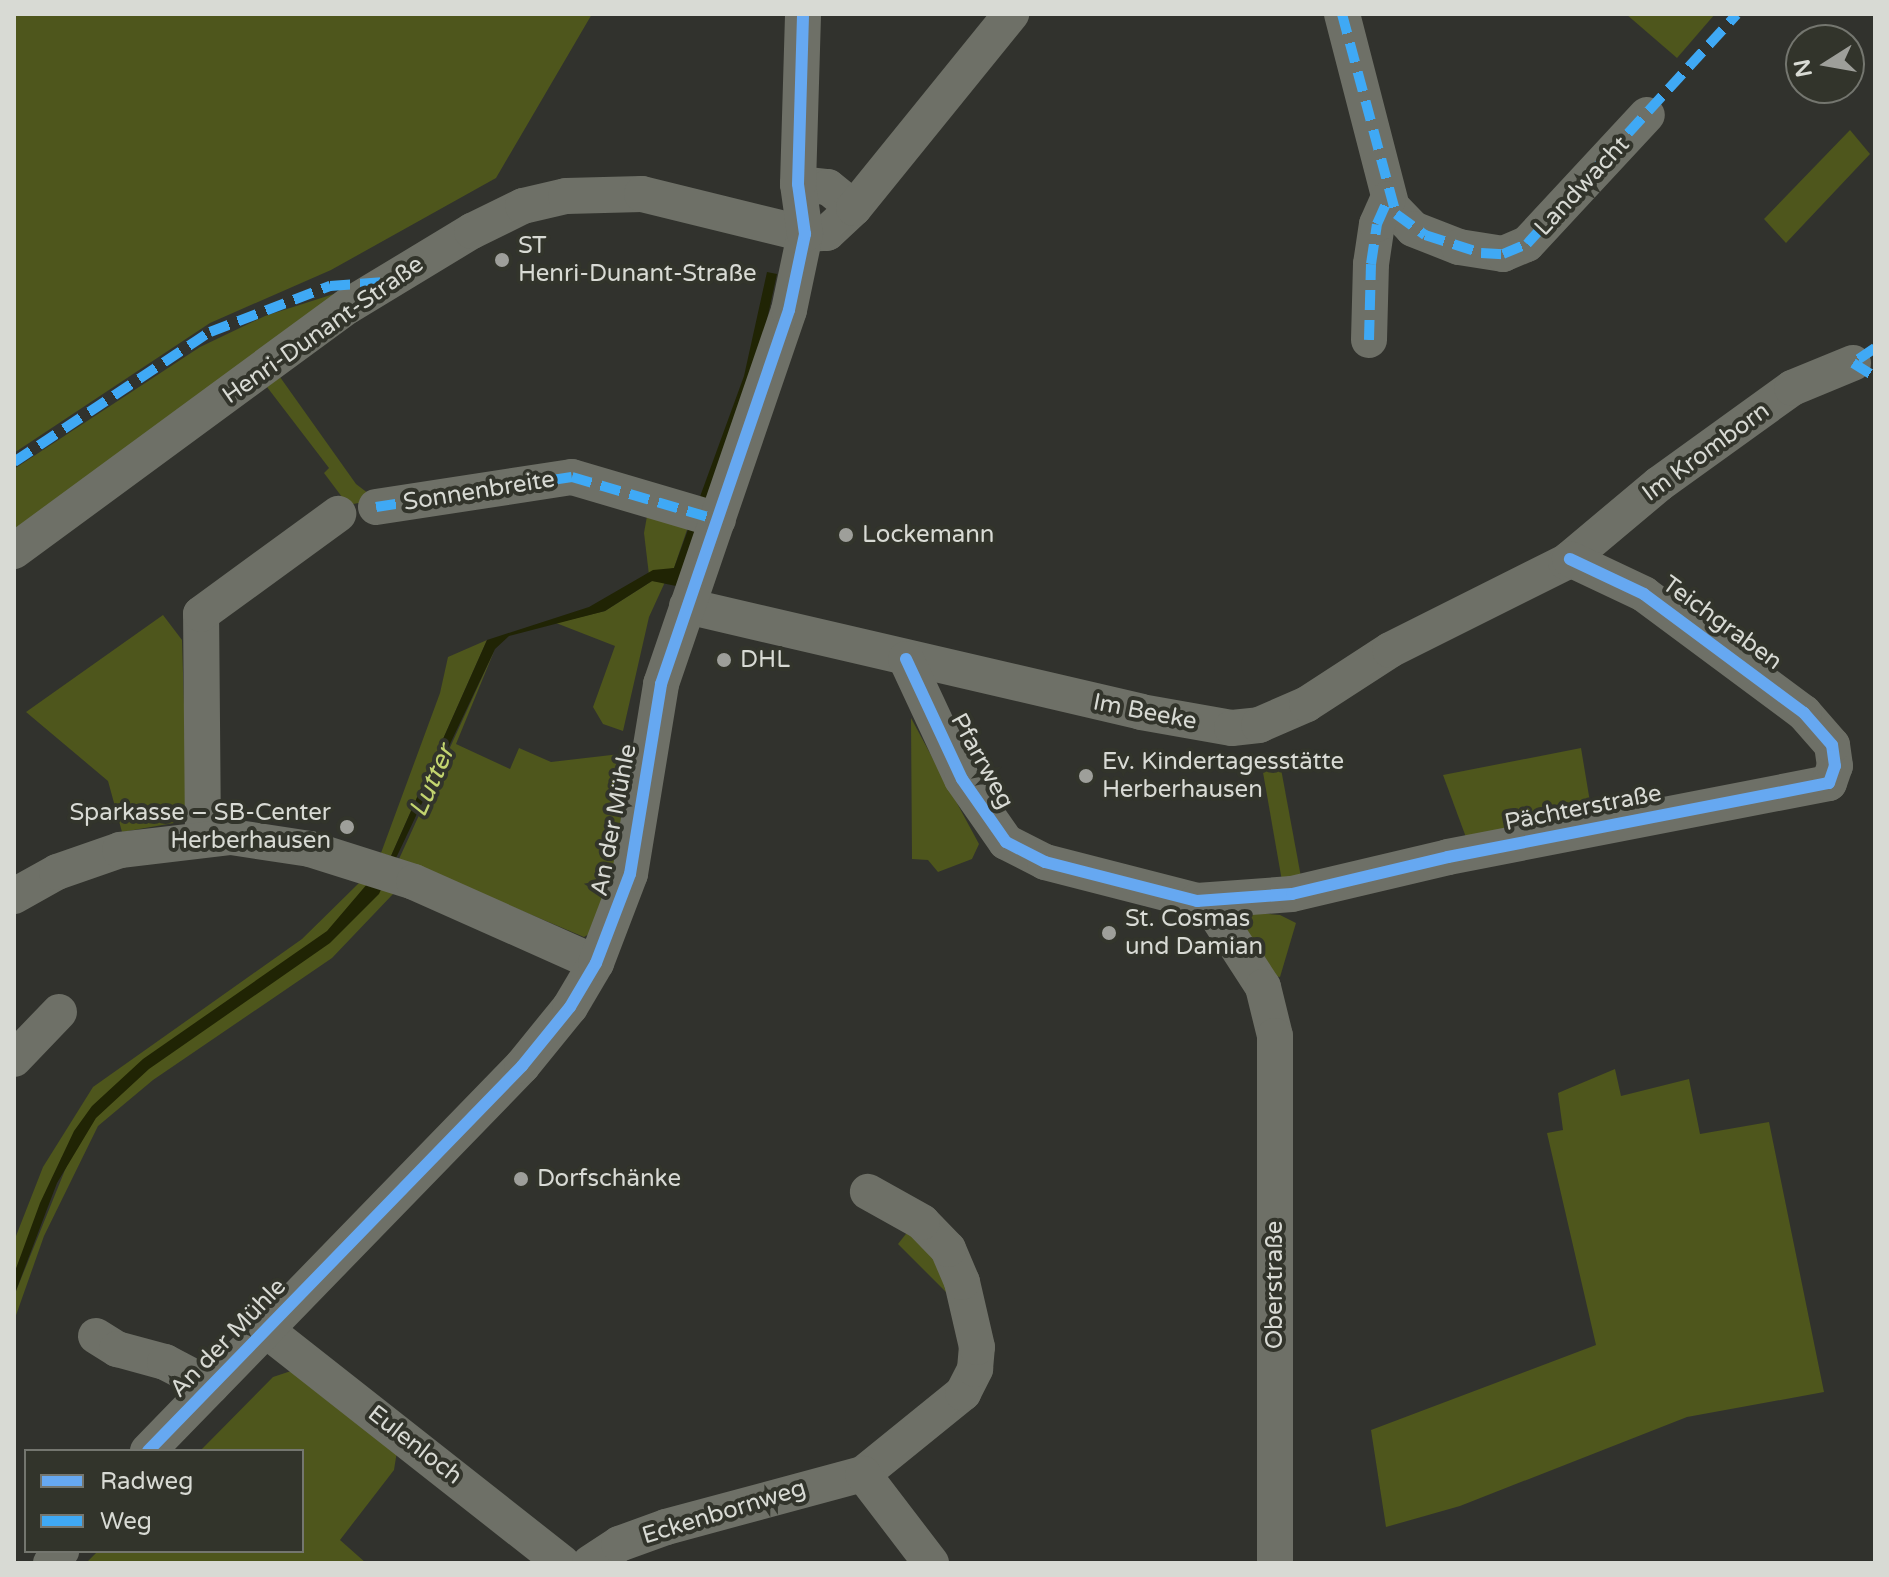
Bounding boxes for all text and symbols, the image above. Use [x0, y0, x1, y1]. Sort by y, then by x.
north arrow [1785, 24, 1865, 104]
text: N [1789, 57, 1818, 79]
street label: Landwacht [1529, 130, 1635, 242]
place label: ST Henri-Dunant-Straße [518, 232, 757, 288]
street label: Henri-Dunant-Straße [217, 250, 429, 410]
marker: ST Henri-Dunant-Straße [493, 251, 511, 269]
street label: Im Kromborn [1637, 396, 1775, 508]
street label: Sonnenbreite [401, 465, 557, 517]
place label: Lockemann [862, 521, 994, 549]
marker: Lockemann [837, 526, 855, 544]
street label: Teichgraben [1656, 570, 1788, 676]
place label: DHL [740, 646, 790, 674]
marker: DHL [715, 651, 733, 669]
street label: Im Beeke [1091, 688, 1199, 736]
street label: Pfarrweg [944, 708, 1020, 814]
water label: Lutter [402, 740, 462, 822]
street label: An der Mühle [585, 741, 643, 899]
place label: Ev. Kindertagesstätte Herberhausen [1102, 748, 1344, 804]
marker: Ev. Kindertagesstätte Herberhausen [1077, 767, 1095, 785]
street label: Pächterstraße [1502, 779, 1664, 837]
place label: Sparkasse – SB-Center Herberhausen [70, 799, 331, 855]
marker: Sparkasse – SB-Center Herberhausen [338, 818, 356, 836]
place label: St. Cosmas und Damian [1125, 905, 1263, 961]
marker: St. Cosmas und Damian [1100, 924, 1118, 942]
place label: Dorfschänke [537, 1165, 681, 1193]
marker: Dorfschänke [512, 1170, 530, 1188]
street label: Oberstraße [1261, 1221, 1289, 1349]
street label: An der Mühle [164, 1272, 292, 1404]
street label: Eulenloch [362, 1399, 468, 1491]
legend [24, 1449, 304, 1553]
text: Radweg [100, 1467, 193, 1496]
street label: Eckenbornweg [639, 1473, 809, 1551]
text: Weg [100, 1507, 152, 1536]

